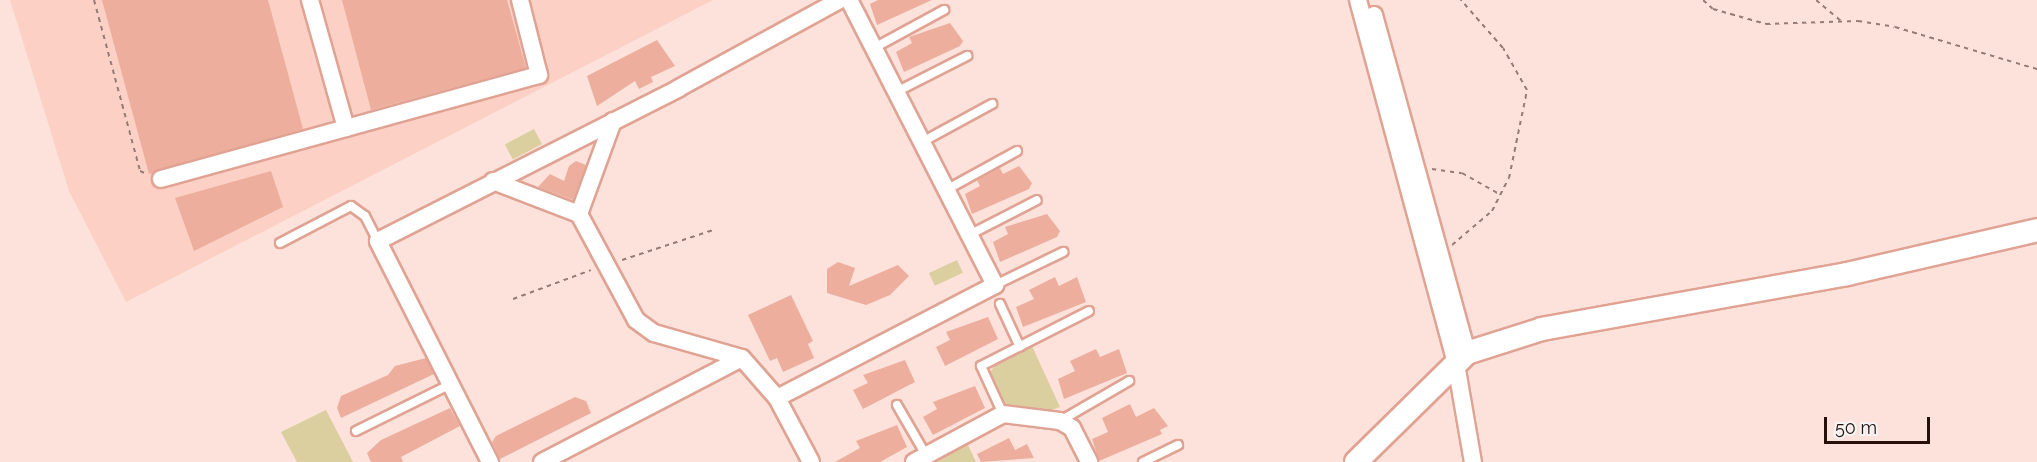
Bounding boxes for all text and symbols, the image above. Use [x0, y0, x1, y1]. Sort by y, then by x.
scale bar [1827, 405, 1934, 443]
text: 50 m [1835, 417, 1877, 438]

